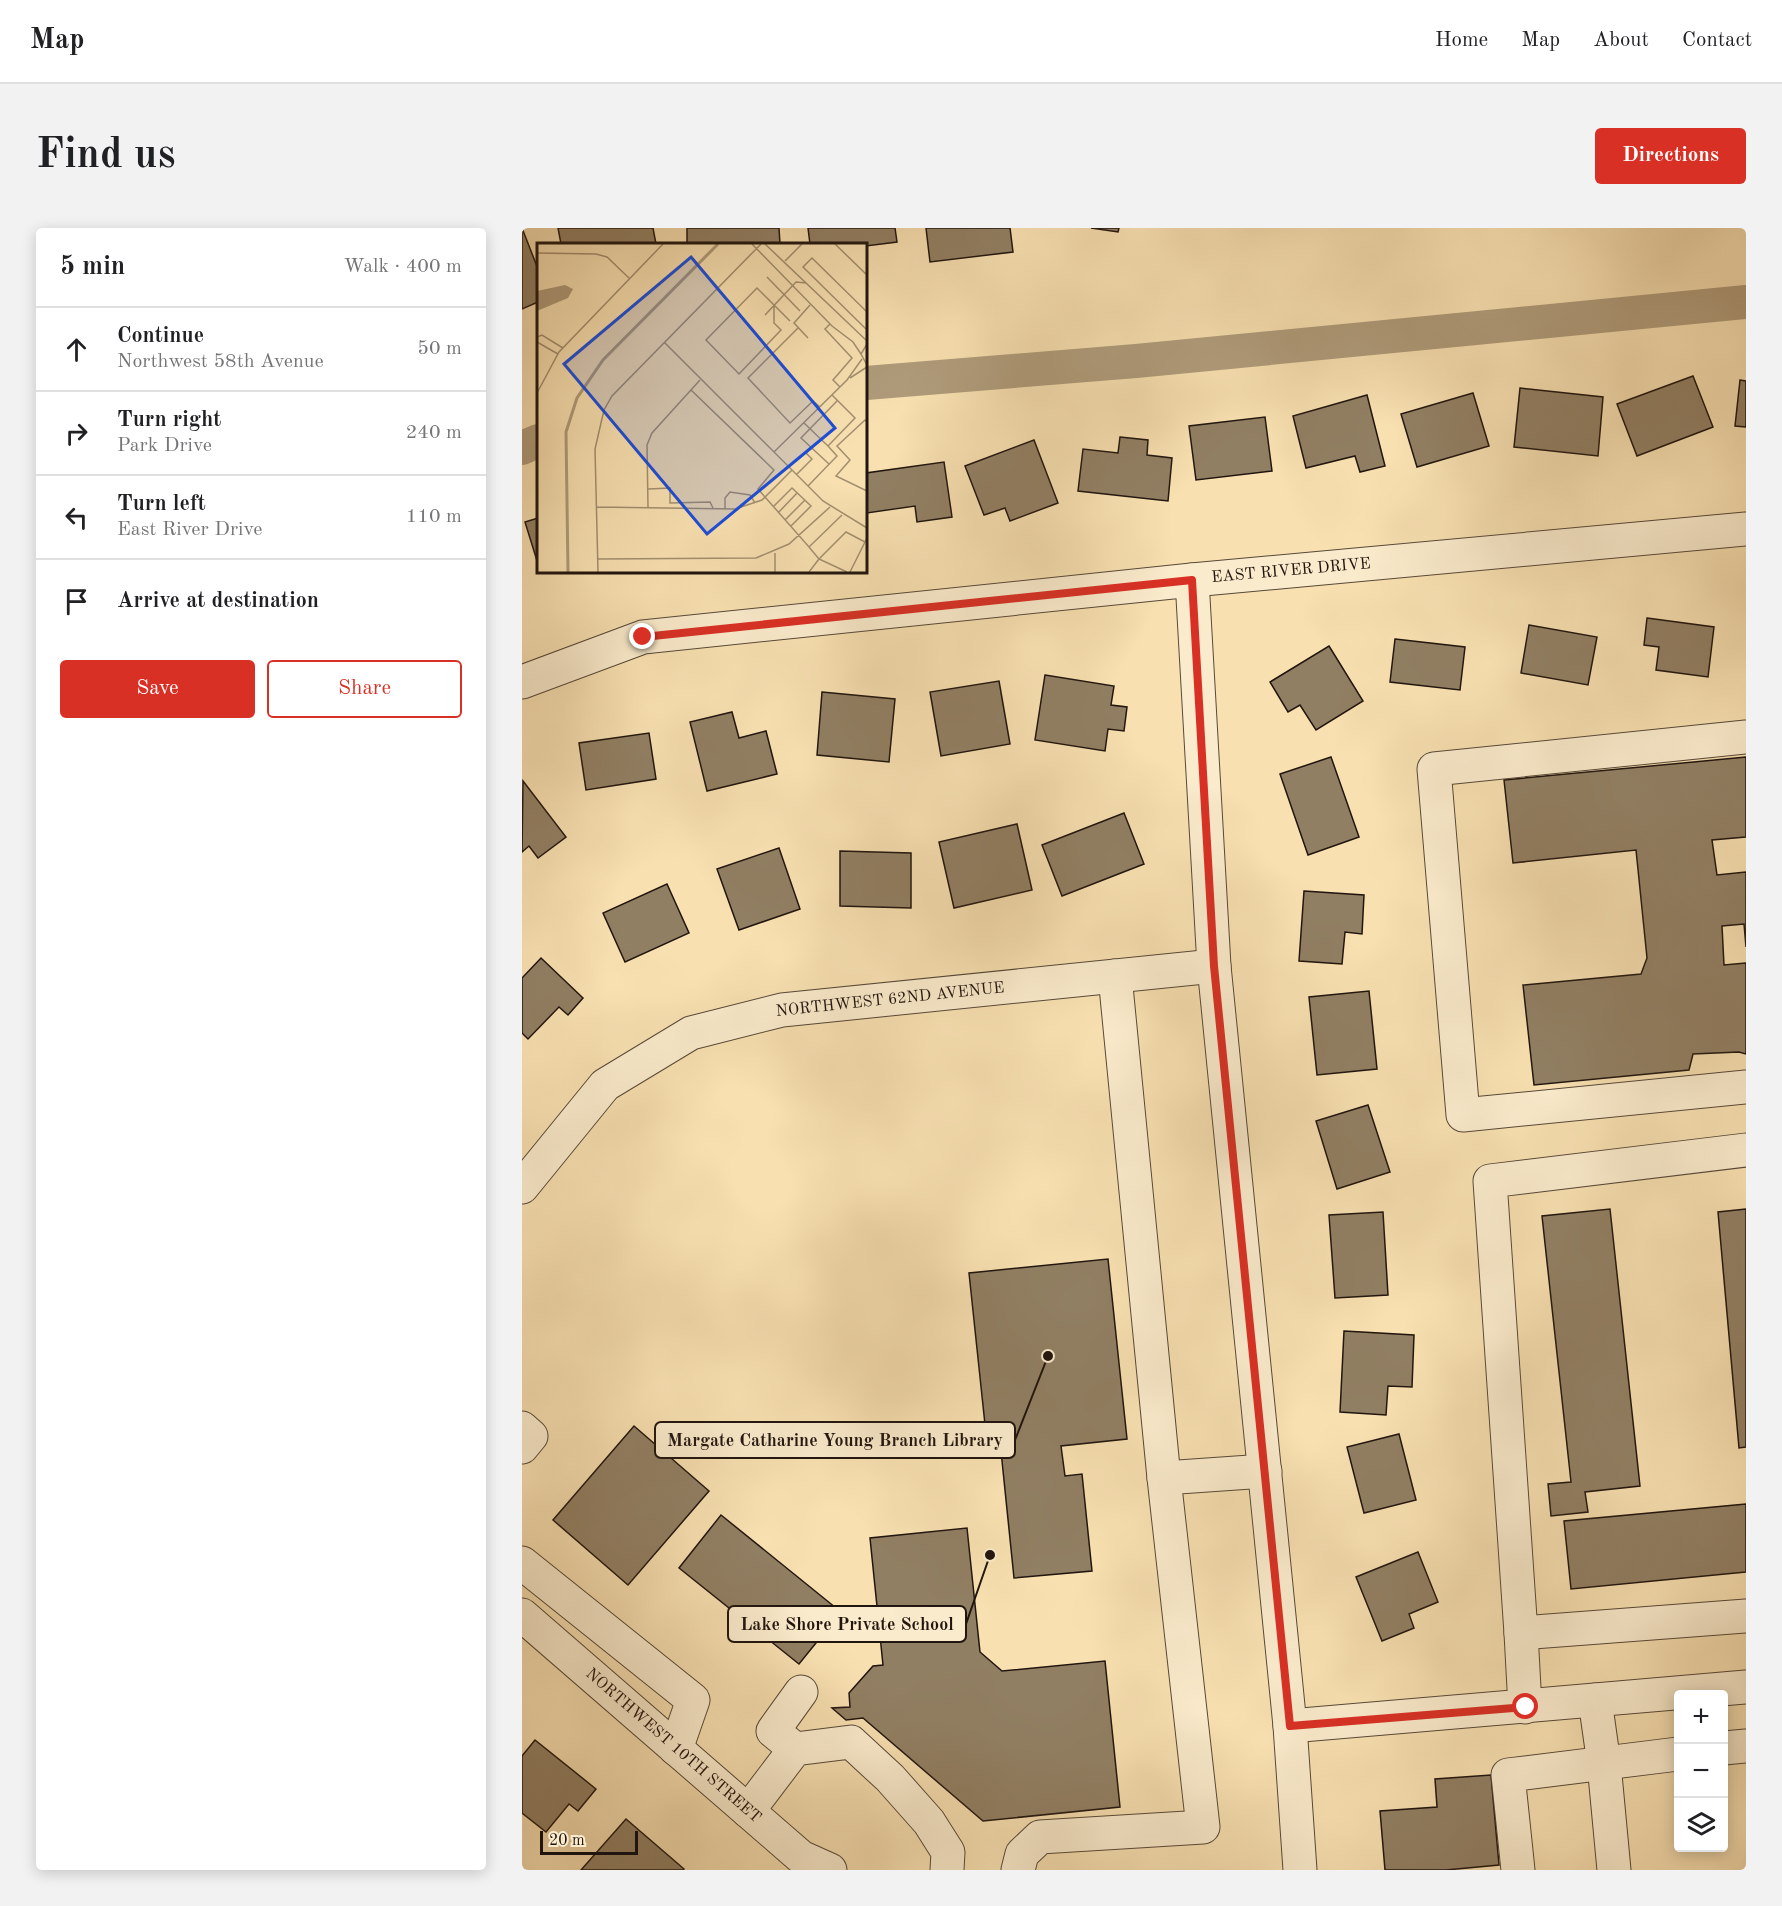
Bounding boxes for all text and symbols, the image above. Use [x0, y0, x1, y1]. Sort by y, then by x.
text: Map [30, 27, 84, 55]
text: Home [1435, 30, 1488, 51]
text: Map [1521, 30, 1560, 51]
text: About [1593, 30, 1649, 51]
text: Contact [1682, 30, 1752, 51]
button: Directions [1595, 128, 1746, 184]
text: Find us [36, 135, 175, 177]
inset map [537, 243, 867, 573]
text: 5 min [60, 254, 125, 280]
text: Walk · 400 m [343, 257, 462, 277]
text: Continue [117, 325, 204, 347]
icon: ahead [60, 333, 93, 366]
text: 50 m [417, 339, 462, 359]
text: Northwest 58th Avenue [117, 352, 324, 372]
text: Turn right [117, 409, 221, 431]
icon: right [60, 417, 93, 450]
text: 240 m [406, 423, 462, 443]
text: Park Drive [117, 436, 212, 456]
text: Turn left [117, 493, 206, 515]
icon: left [60, 501, 93, 534]
text: 110 m [406, 507, 462, 527]
text: East River Drive [117, 520, 262, 540]
street label: EAST RIVER DRIVE [1211, 556, 1371, 586]
icon: arrive [60, 585, 93, 618]
text: Arrive at destination [117, 590, 319, 612]
route end [629, 623, 655, 649]
button: Save [60, 660, 255, 718]
button: Share [267, 660, 462, 718]
street label: NORTHWEST 62ND AVENUE [775, 980, 1005, 1020]
callout: Margate Catharine Young Branch Library [655, 1422, 1015, 1458]
text: Margate Catharine Young Branch Library [667, 1432, 1003, 1450]
callout: Lake Shore Private School [728, 1606, 966, 1642]
text: Lake Shore Private School [740, 1616, 954, 1634]
street label: NORTHWEST 10TH STREET [582, 1666, 764, 1826]
map controls [1674, 1690, 1728, 1852]
button: + [1674, 1690, 1728, 1744]
route start [1512, 1693, 1538, 1719]
button: − [1674, 1744, 1728, 1798]
button: layers [1674, 1798, 1728, 1852]
scale bar [540, 1828, 638, 1856]
text: 20 m [549, 1833, 585, 1849]

